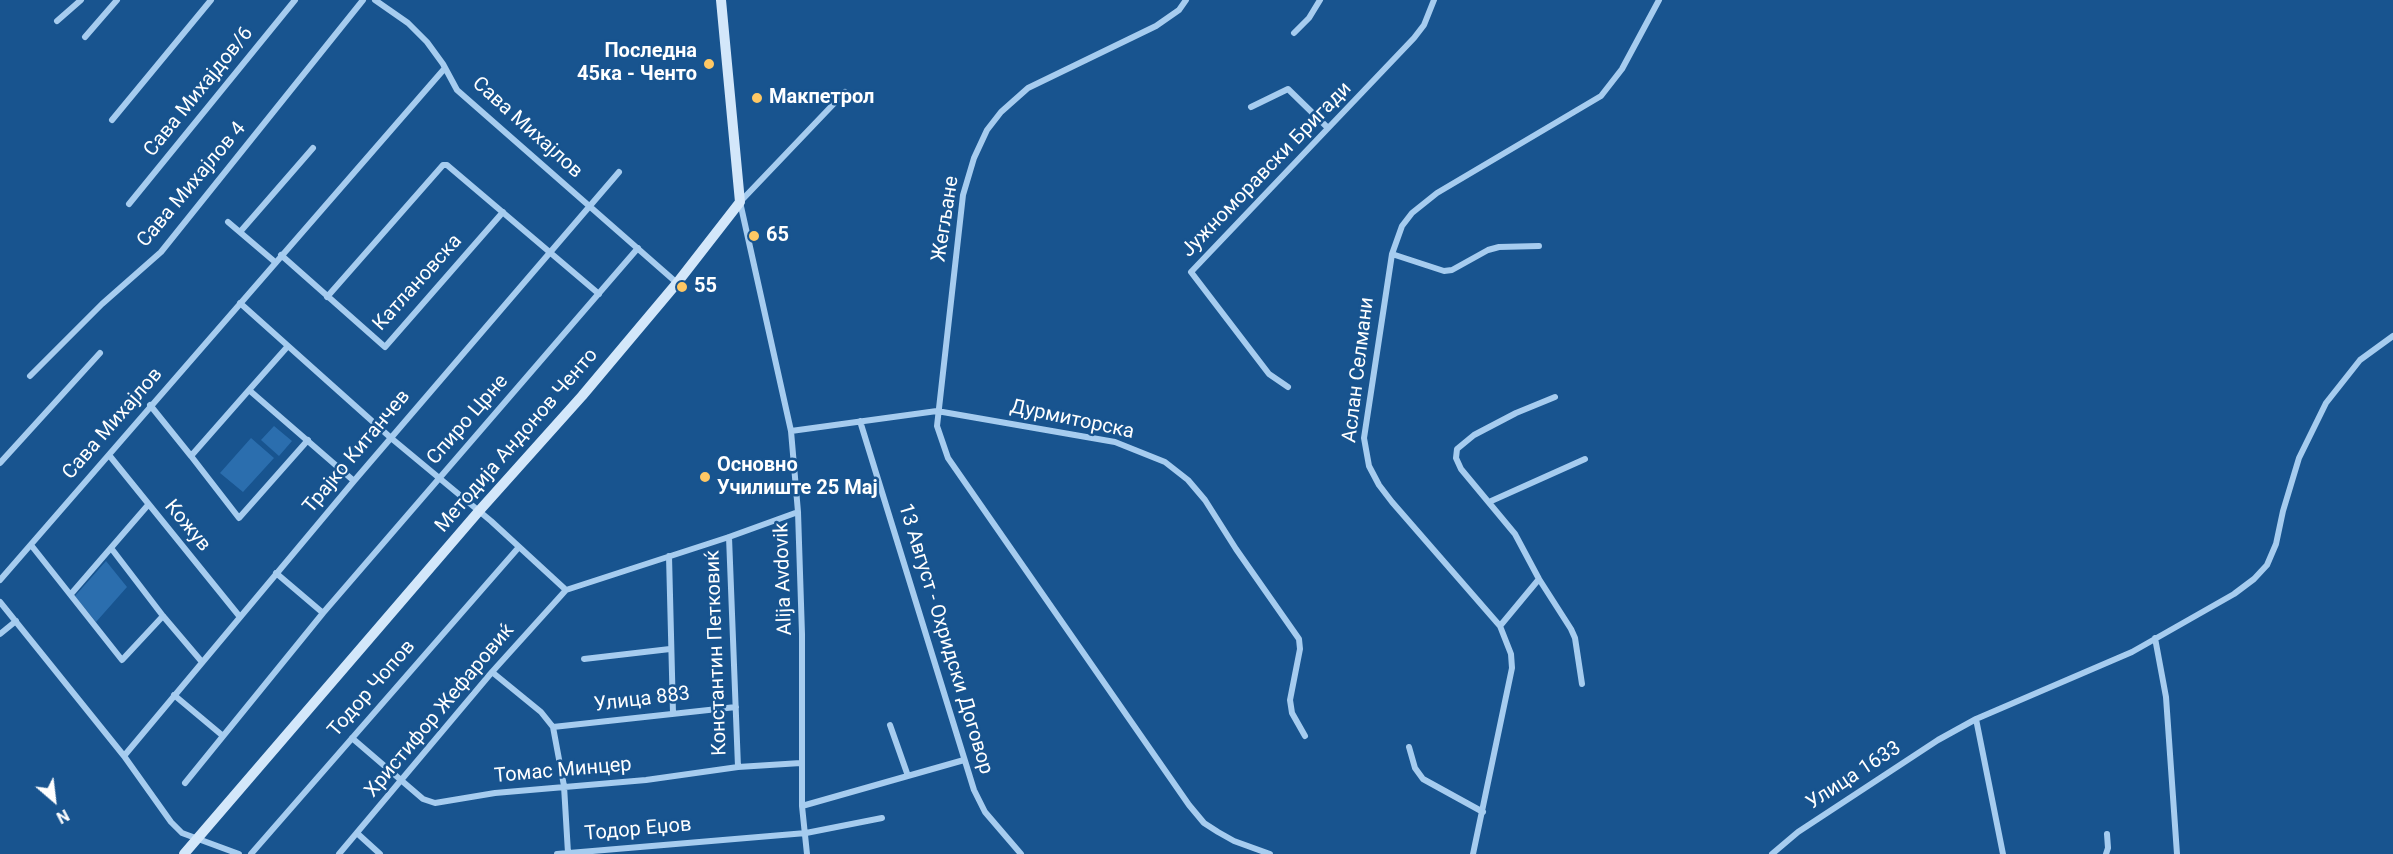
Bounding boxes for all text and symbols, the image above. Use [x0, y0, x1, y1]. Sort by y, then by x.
street label: Сава Михајдов/6 [139, 22, 259, 162]
place label: Последна 45ка - Ченто [577, 40, 697, 87]
marker: Последна 45ка - Ченто [702, 57, 716, 71]
street label: Сава Михајлов [467, 72, 587, 184]
street label: Јужноморавски Бригади [1177, 77, 1357, 263]
place label: Макпетрол [769, 86, 874, 110]
marker: Макпетрол [750, 91, 764, 105]
street label: Сава Михајлов 4 [133, 117, 251, 253]
street label: Жегљане [927, 174, 965, 264]
place label: 65 [766, 224, 789, 248]
marker: 65 [747, 229, 761, 243]
street label: Катлановска [368, 230, 468, 336]
place label: 55 [694, 275, 717, 299]
marker: 55 [675, 280, 689, 294]
street label: Аслан Селмани [1338, 296, 1380, 444]
street label: Методија Андонов Ченто [431, 344, 603, 538]
street label: Сава Михајлов [58, 363, 168, 485]
street label: Спиро Црне [422, 370, 514, 470]
street label: Трајко Китанчев [298, 385, 416, 519]
street label: Дурмиторска [1008, 395, 1136, 445]
place label: Основно Училиште 25 Мај [717, 454, 878, 501]
marker: Основно Училиште 25 Мај [698, 470, 712, 484]
street label: Кожув [159, 495, 215, 557]
street label: 13 Август - Охридски Договор [892, 501, 998, 777]
street label: Alija Avdovik [770, 522, 798, 636]
street label: Константин Петковиќ [701, 550, 733, 756]
street label: Христифор Жефаровиќ [360, 619, 520, 803]
street label: Тодор Чопов [323, 636, 421, 742]
street label: Улица 883 [593, 682, 691, 718]
street label: Улица 1633 [1802, 737, 1906, 815]
street label: Томас Минцер [493, 753, 633, 789]
north arrow [24, 770, 84, 830]
text: N [53, 805, 72, 827]
street label: Тодор Еџов [584, 813, 692, 847]

